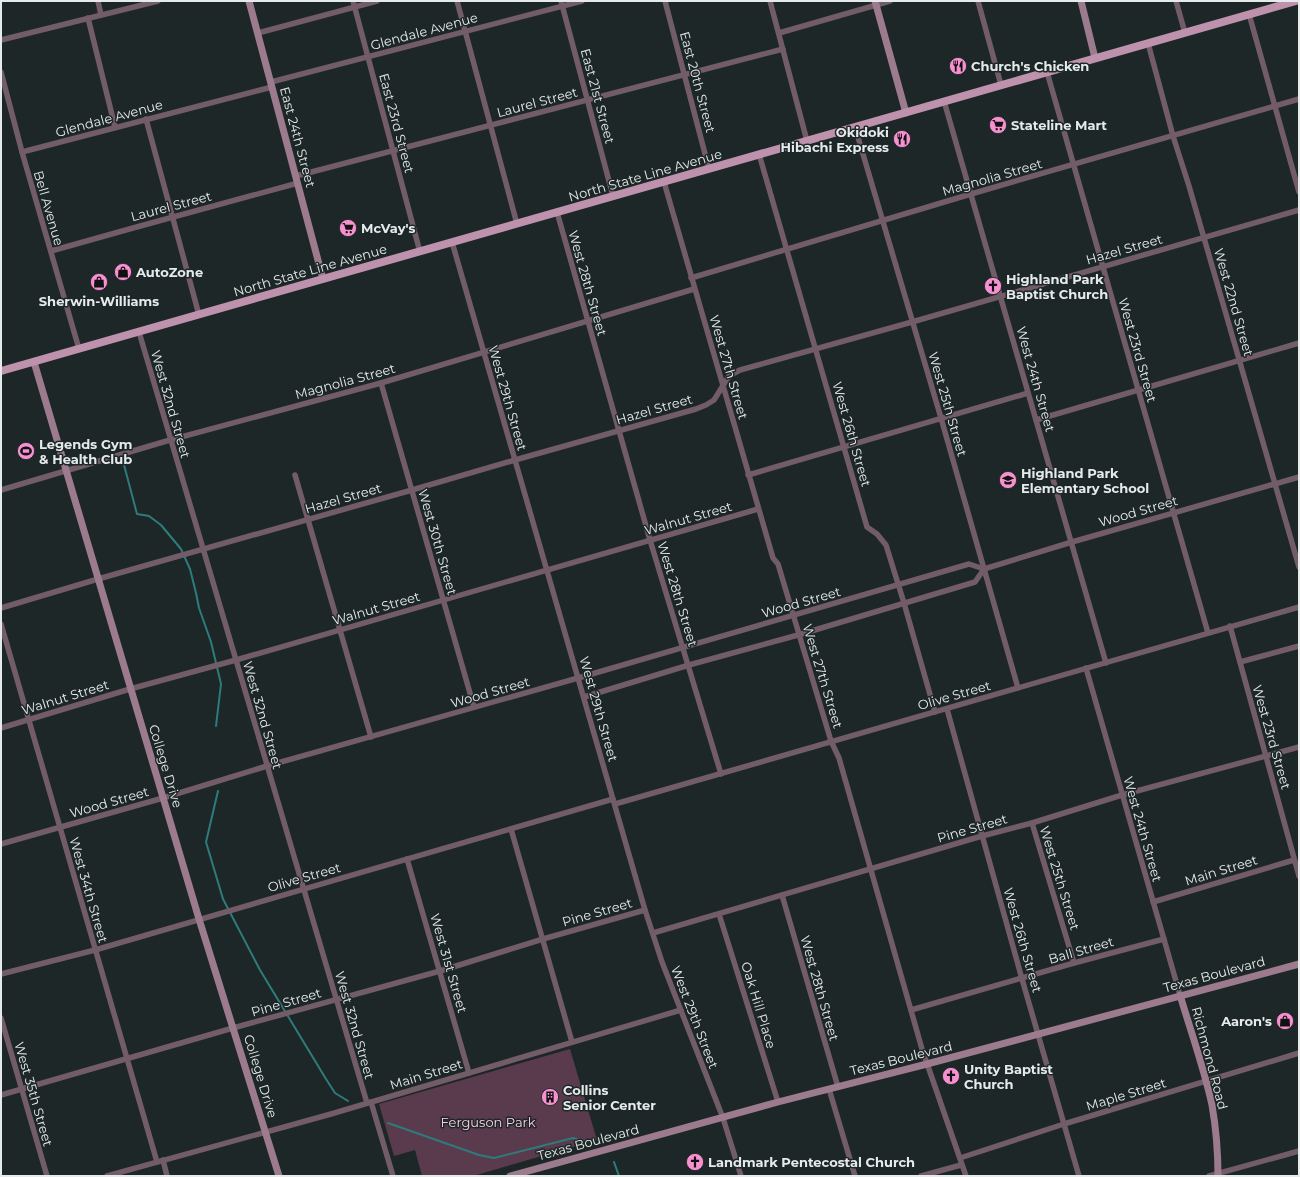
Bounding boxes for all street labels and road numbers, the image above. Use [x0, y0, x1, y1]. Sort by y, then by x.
street label: Glendale Avenue [369, 9, 480, 53]
street label: East 20th Street [677, 30, 719, 134]
street label: East 21st Street [578, 47, 618, 145]
street label: East 23rd Street [376, 71, 418, 175]
street label: Laurel Street [495, 84, 579, 120]
street label: East 24th Street [277, 85, 319, 189]
street label: Glendale Avenue [54, 96, 165, 140]
street label: North State Line Avenue [566, 145, 724, 205]
street label: Magnolia Street [940, 155, 1044, 199]
street label: Bell Avenue [31, 169, 67, 247]
street label: Laurel Street [129, 188, 213, 224]
street label: West 28th Street [565, 228, 611, 338]
street label: Hazel Street [1084, 230, 1164, 268]
street label: North State Line Avenue [231, 240, 389, 300]
street label: West 22nd Street [1211, 246, 1257, 358]
street label: West 23rd Street [1115, 296, 1161, 404]
street label: West 27th Street [706, 313, 752, 421]
street label: West 24th Street [1013, 324, 1059, 434]
street label: West 29th Street [485, 343, 531, 453]
street label: West 32nd Street [148, 348, 194, 460]
street label: West 25th Street [925, 350, 971, 458]
street label: Magnolia Street [293, 360, 397, 402]
street label: West 26th Street [829, 380, 875, 488]
street label: Hazel Street [614, 390, 694, 428]
street label: Hazel Street [303, 479, 383, 517]
street label: West 30th Street [415, 487, 461, 597]
street label: Wood Street [1097, 492, 1179, 530]
street label: Walnut Street [642, 498, 734, 538]
street label: West 28th Street [654, 540, 702, 648]
street label: Wood Street [760, 583, 842, 621]
street label: Walnut Street [330, 588, 422, 628]
street label: West 27th Street [800, 622, 846, 730]
street label: West 29th Street [576, 654, 622, 764]
street label: West 32nd Street [240, 659, 286, 771]
street label: Wood Street [449, 673, 531, 711]
street label: Walnut Street [19, 676, 111, 718]
street label: Olive Street [916, 677, 992, 713]
street label: West 23rd Street [1249, 683, 1295, 791]
street label: College Drive [146, 722, 186, 810]
street label: West 24th Street [1120, 774, 1166, 884]
street label: Wood Street [68, 783, 150, 821]
street label: Pine Street [935, 810, 1009, 846]
street label: West 25th Street [1037, 824, 1083, 932]
street label: West 34th Street [66, 835, 112, 945]
street label: Main Street [1183, 851, 1259, 889]
street label: Olive Street [266, 859, 342, 895]
street label: West 26th Street [1000, 886, 1046, 994]
street label: Pine Street [560, 894, 634, 930]
street label: West 31st Street [427, 911, 471, 1015]
street label: West 28th Street [797, 933, 843, 1043]
street label: Ball Street [1047, 933, 1115, 967]
street label: Texas Boulevard [1161, 953, 1267, 995]
street label: Oak Hill Place [738, 960, 780, 1050]
street label: West 29th Street [668, 963, 722, 1071]
street label: West 32nd Street [332, 969, 378, 1081]
street label: Pine Street [249, 984, 323, 1020]
street label: Richmond Road [1189, 1005, 1231, 1111]
street label: College Drive [241, 1032, 281, 1120]
street label: Texas Boulevard [848, 1038, 954, 1078]
street label: West 35th Street [11, 1040, 57, 1148]
street label: Main Street [388, 1055, 464, 1093]
street label: Maple Street [1084, 1074, 1168, 1114]
street label: Texas Boulevard [535, 1121, 641, 1163]

